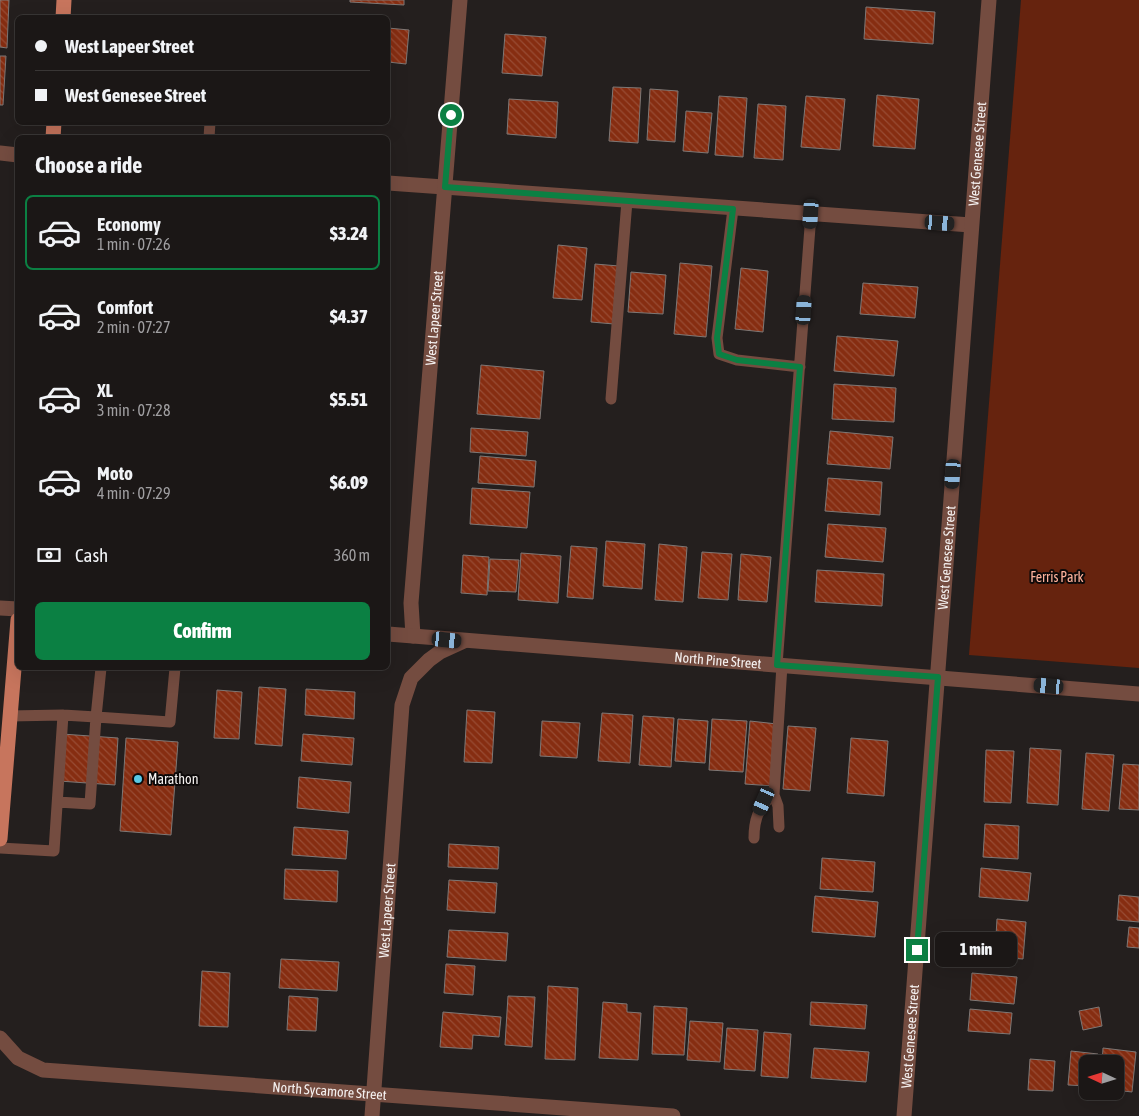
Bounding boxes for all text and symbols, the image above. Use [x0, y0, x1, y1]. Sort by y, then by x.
text: West Lapeer Street [65, 35, 194, 57]
text: West Genesee Street [65, 84, 206, 106]
street label: West Genesee Street [965, 101, 989, 206]
route start [440, 104, 462, 126]
text: Choose a ride [35, 152, 142, 178]
car [802, 199, 819, 229]
icon: car [37, 210, 82, 255]
text: Economy [97, 213, 161, 235]
car [924, 214, 955, 232]
text: $3.24 [330, 222, 368, 244]
text: 1 min · 07:26 [97, 235, 170, 253]
street label: West Lapeer Street [422, 270, 446, 366]
icon: car [37, 293, 82, 338]
car [795, 295, 812, 325]
text: Comfort [97, 296, 153, 318]
text: $4.37 [330, 305, 368, 327]
text: 2 min · 07:27 [97, 318, 170, 336]
icon: car [37, 376, 82, 421]
text: XL [97, 379, 113, 401]
text: $5.51 [330, 388, 368, 410]
text: 3 min · 07:28 [97, 401, 170, 419]
icon: car [37, 459, 82, 504]
car [944, 459, 961, 489]
text: Moto [97, 462, 133, 484]
text: $6.09 [330, 471, 368, 493]
text: 4 min · 07:29 [97, 484, 170, 502]
street label: West Genesee Street [935, 505, 958, 610]
icon: cash [35, 541, 63, 569]
text: Cash [75, 544, 108, 566]
text: 360 m [334, 546, 370, 564]
park label: Ferris Park [1030, 569, 1084, 585]
button: Confirm [35, 602, 370, 660]
car [431, 631, 462, 649]
street label: North Pine Street [674, 649, 762, 672]
car [1033, 677, 1064, 695]
place label: Marathon [148, 771, 198, 787]
marker: Marathon [132, 773, 144, 785]
car [751, 784, 776, 818]
street label: West Lapeer Street [376, 863, 398, 959]
callout: 1 min [934, 932, 1017, 968]
route end [906, 939, 928, 961]
text: 1 min [960, 940, 992, 958]
street label: West Genesee Street [898, 984, 922, 1089]
north arrow [1079, 1055, 1124, 1100]
map controls [1079, 1055, 1124, 1100]
street label: North Sycamore Street [272, 1079, 387, 1103]

